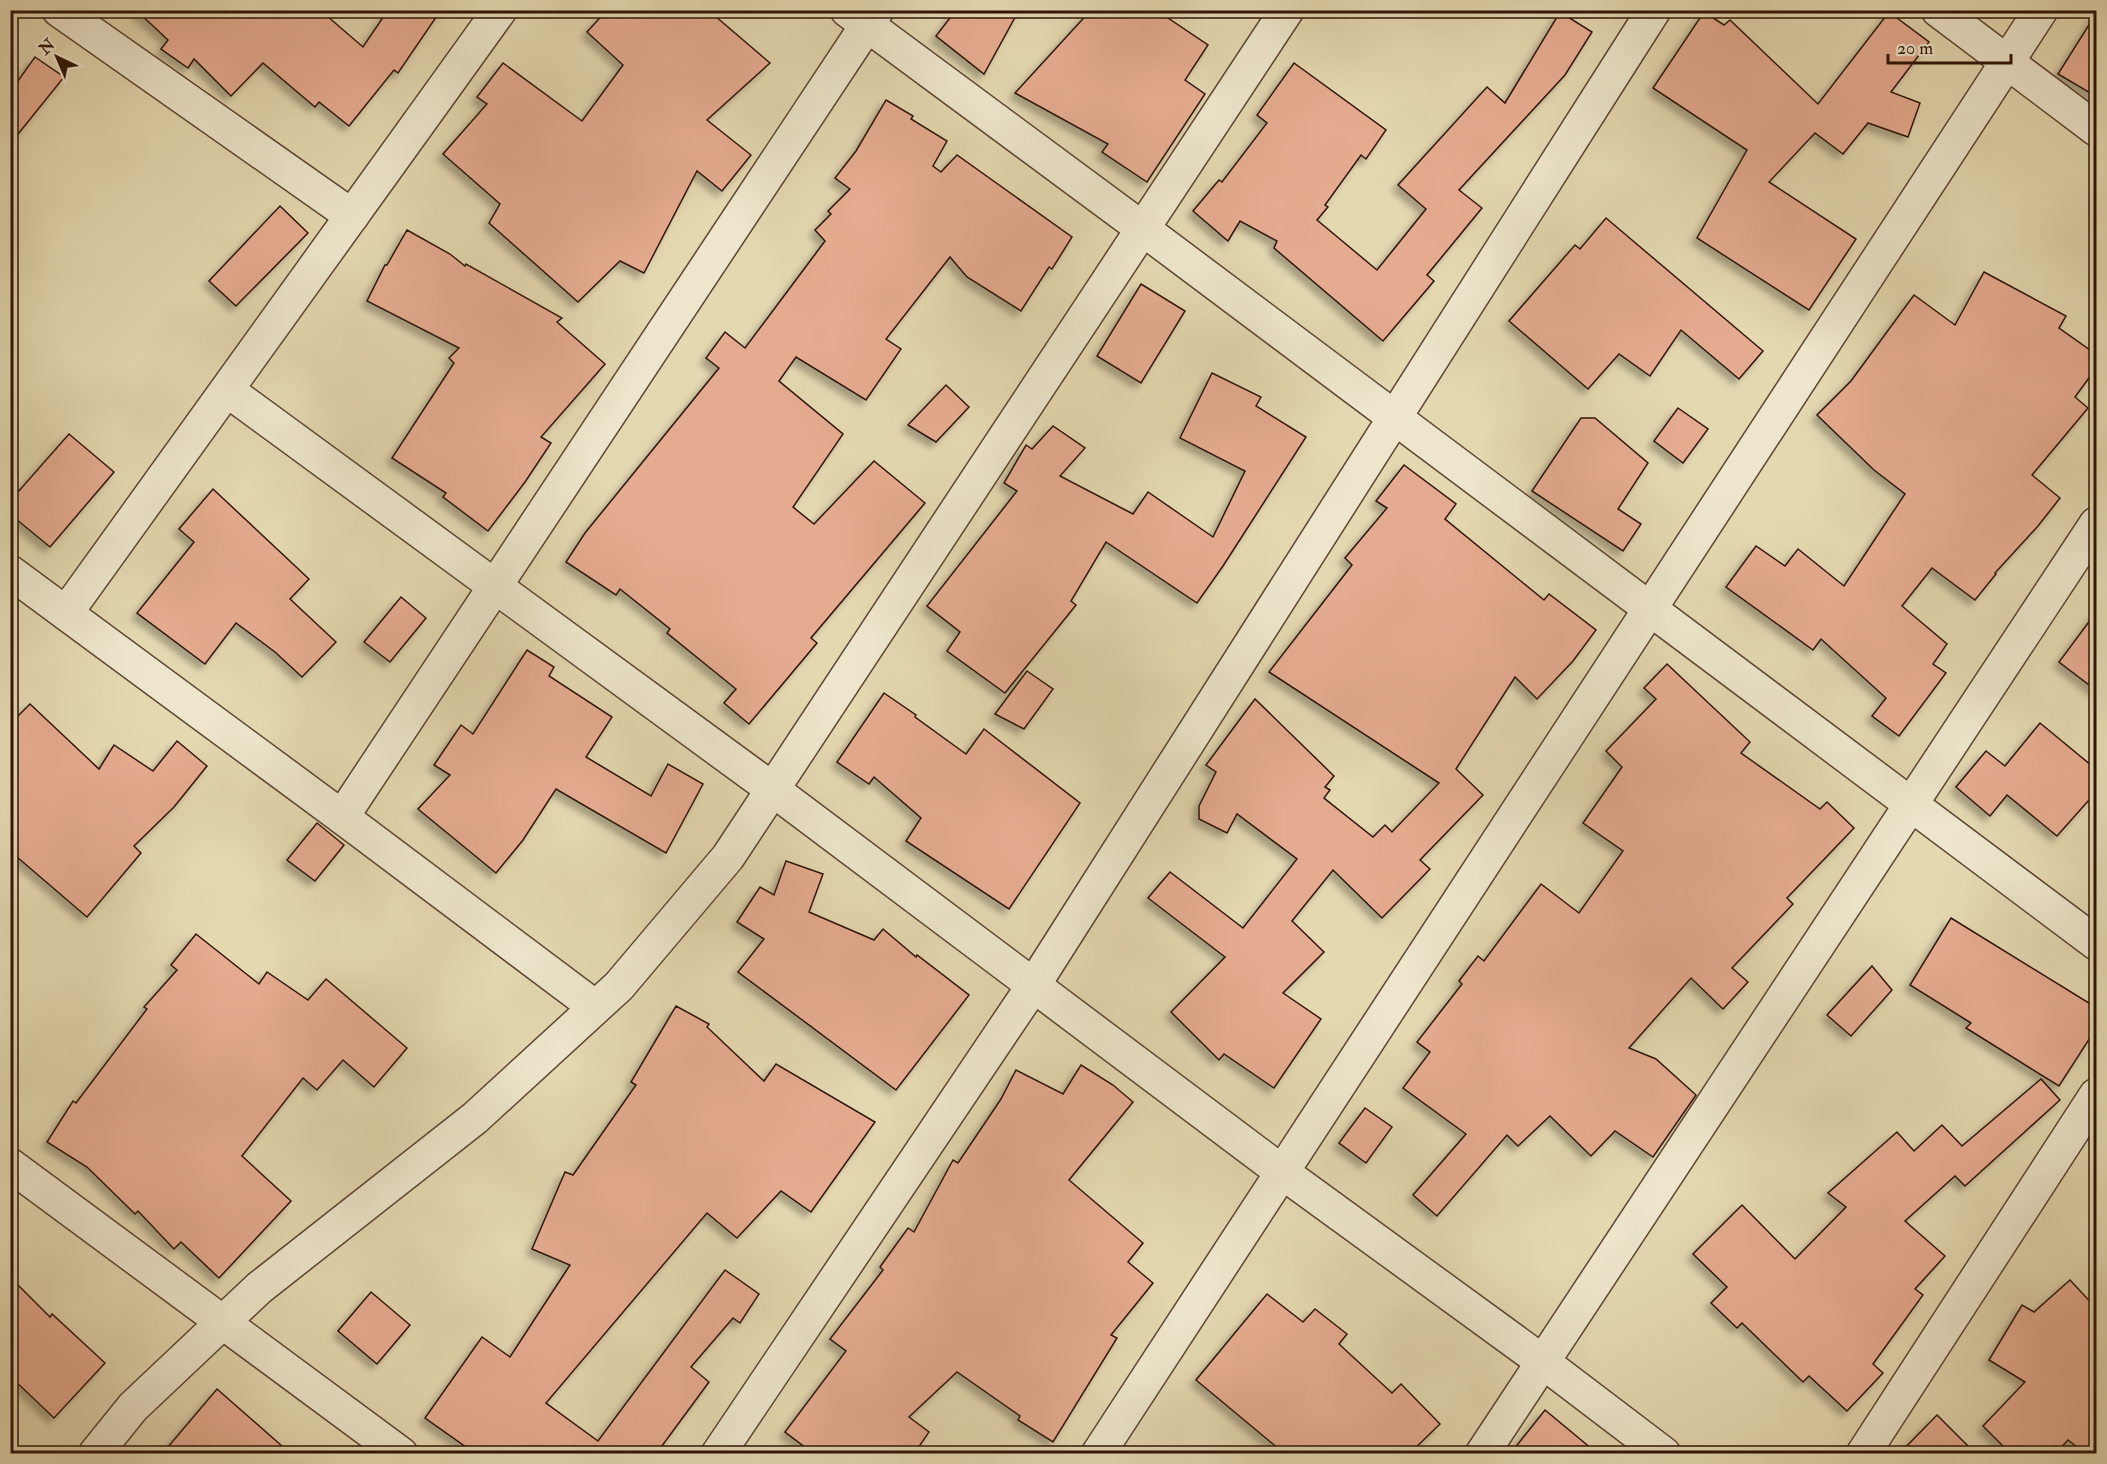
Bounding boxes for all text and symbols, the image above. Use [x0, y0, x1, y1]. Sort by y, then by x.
north arrow [27, 27, 87, 87]
scale bar [1888, 27, 2011, 65]
text: N [34, 34, 60, 60]
text: 20 m [1897, 37, 1933, 60]

